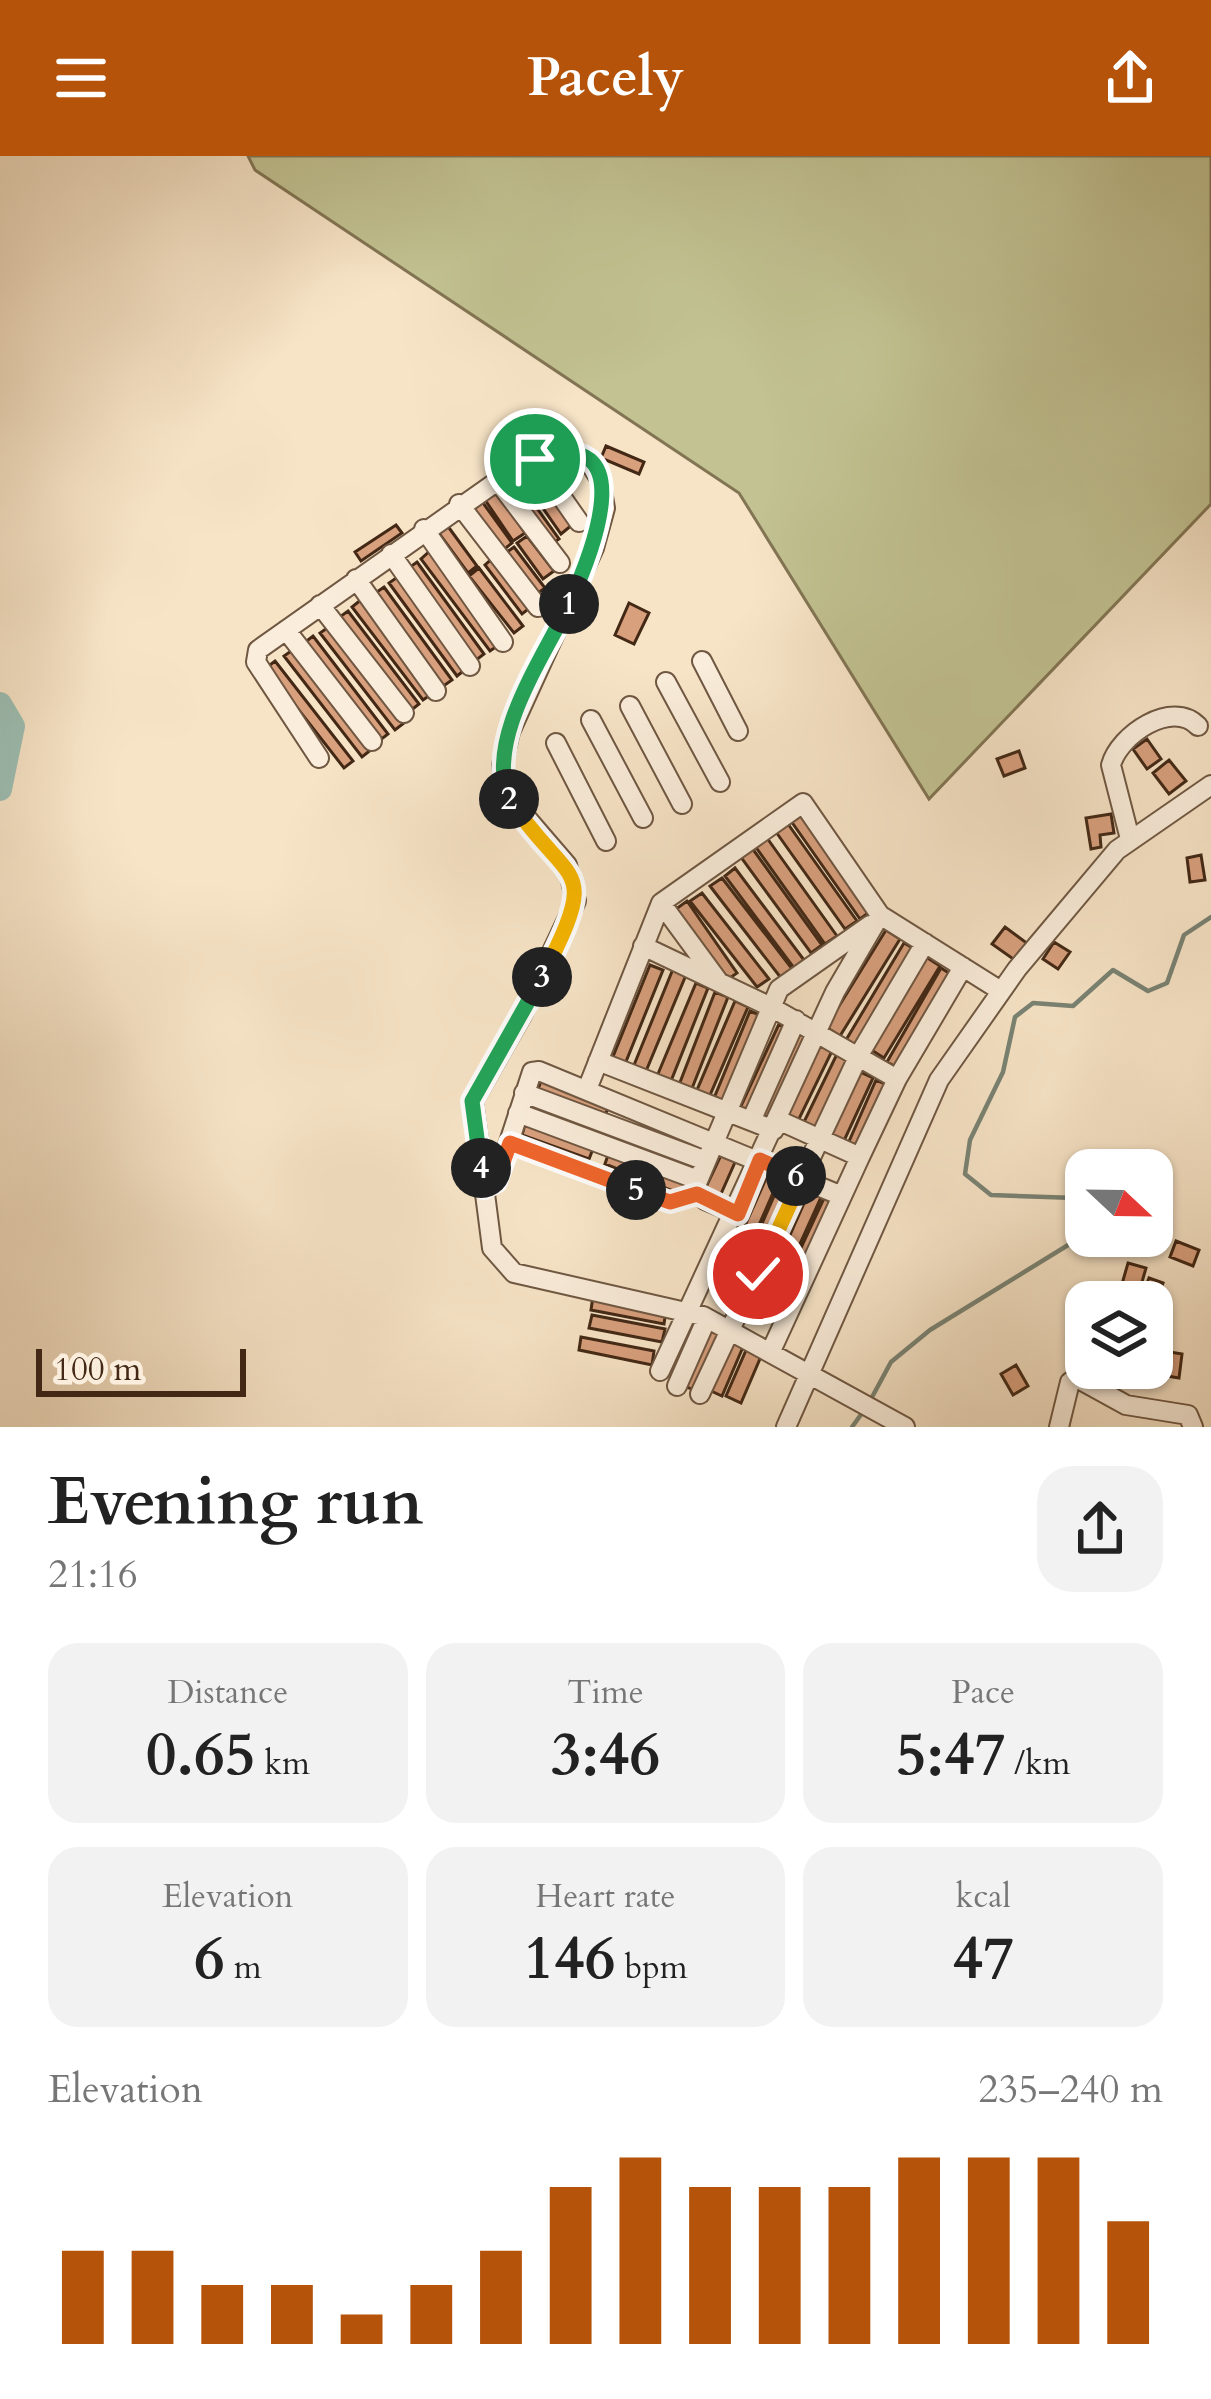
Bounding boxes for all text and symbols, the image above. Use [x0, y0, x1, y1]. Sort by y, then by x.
text: Pacely [527, 42, 684, 115]
icon: menu [48, 45, 114, 111]
icon: share [1097, 45, 1163, 111]
pin [484, 408, 586, 510]
icon: arrive [502, 426, 568, 492]
pin: 1 [539, 574, 599, 634]
text: 1 [561, 581, 577, 626]
pin: 2 [479, 769, 539, 829]
text: 2 [501, 776, 517, 821]
pin: 3 [512, 947, 572, 1007]
text: 3 [534, 954, 550, 999]
pin: 4 [451, 1138, 511, 1198]
text: 4 [473, 1145, 489, 1190]
pin: 6 [766, 1146, 826, 1206]
north arrow [1065, 1149, 1173, 1257]
map controls [1065, 1149, 1173, 1389]
text: 6 [788, 1153, 804, 1198]
pin: 5 [606, 1160, 666, 1220]
text: 5 [628, 1167, 644, 1212]
pin [707, 1223, 809, 1325]
icon: check [725, 1241, 791, 1307]
button: layers [1065, 1281, 1173, 1389]
scale bar [36, 1343, 246, 1396]
text: 100 m [54, 1347, 141, 1392]
text: Evening run [48, 1458, 423, 1547]
button: share [1037, 1466, 1163, 1592]
text: 21:16 [48, 1548, 138, 1601]
text: Distance [168, 1670, 288, 1715]
text: Time [567, 1670, 644, 1715]
text: Pace [951, 1670, 1015, 1715]
text: 0.65 [146, 1715, 255, 1796]
text: 3:46 [551, 1715, 660, 1796]
text: 5:47 [896, 1715, 1005, 1796]
text: km [255, 1741, 310, 1786]
text: /km [1005, 1741, 1071, 1786]
text: Elevation [162, 1874, 293, 1919]
text: Heart rate [536, 1874, 675, 1919]
text: kcal [955, 1874, 1011, 1919]
text: 6 [194, 1919, 225, 2000]
text: 146 [523, 1919, 616, 2000]
text: 47 [952, 1919, 1014, 2000]
text: m [225, 1945, 262, 1990]
text: bpm [616, 1945, 688, 1990]
text: Elevation [48, 2063, 203, 2116]
text: 235–240 m [978, 2063, 1163, 2116]

